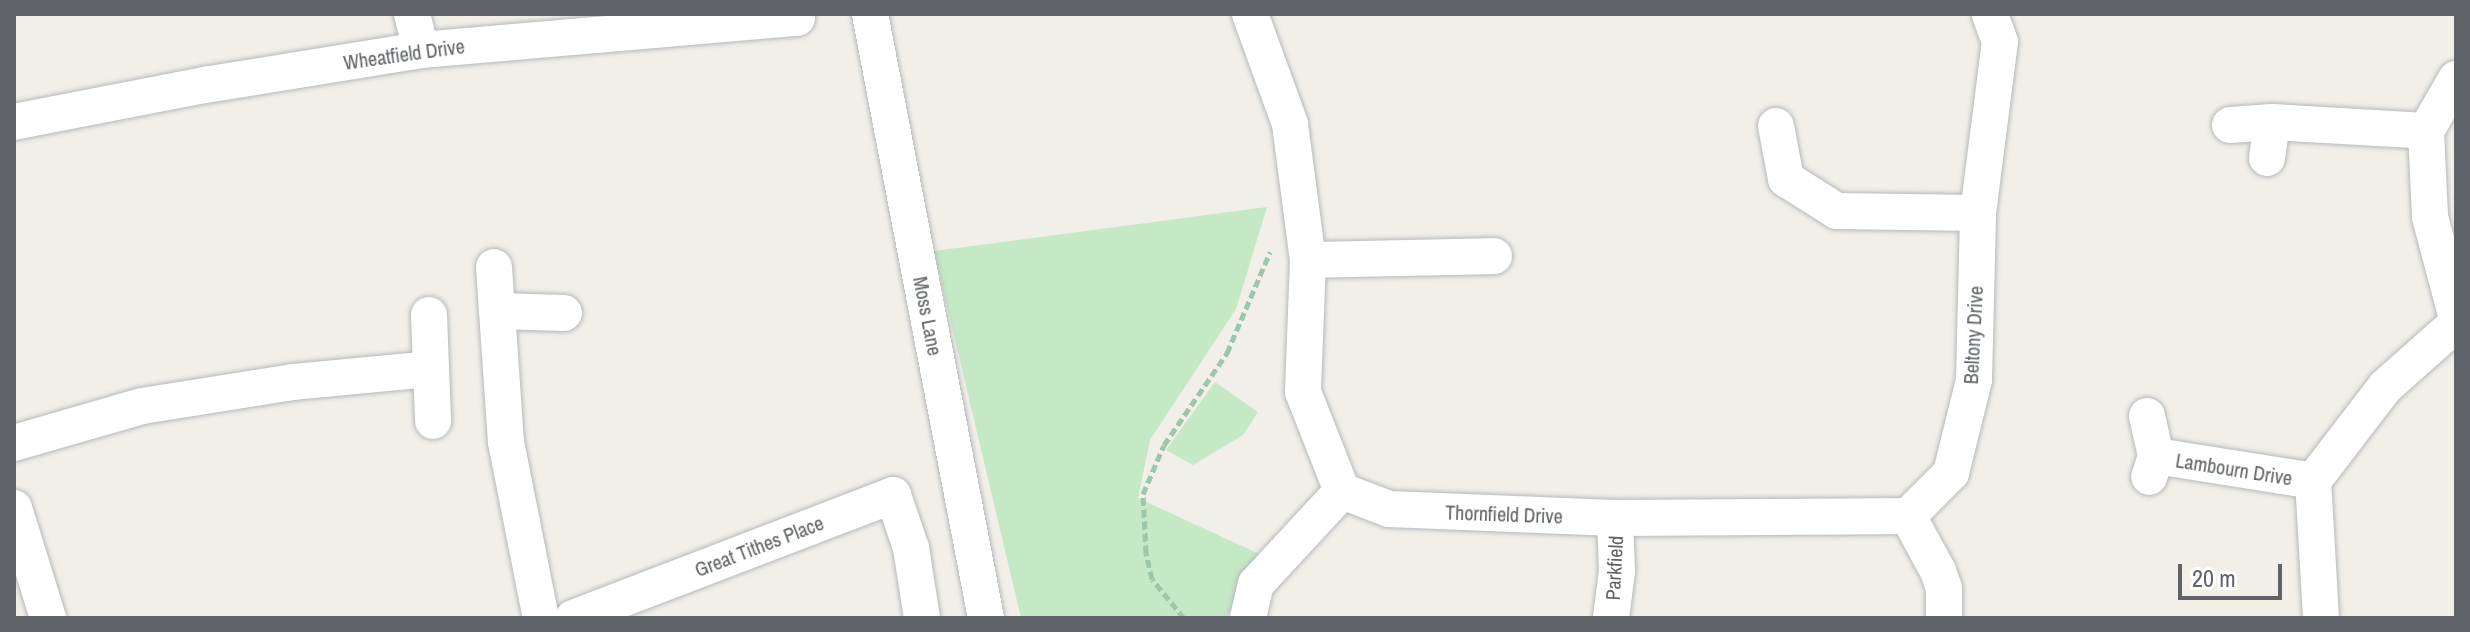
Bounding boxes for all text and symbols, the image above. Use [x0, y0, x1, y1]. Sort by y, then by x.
street label: Wheatfield Drive [342, 34, 466, 74]
street label: Moss Lane [909, 274, 947, 358]
street label: Beltony Drive [1958, 285, 1988, 385]
street label: Lambourn Drive [2174, 448, 2294, 490]
street label: Thornfield Drive [1445, 500, 1563, 528]
street label: Great Tithes Place [691, 510, 827, 582]
street label: Parkfield [1600, 535, 1628, 601]
scale bar [2182, 548, 2286, 598]
text: 20 m [2192, 562, 2236, 594]

